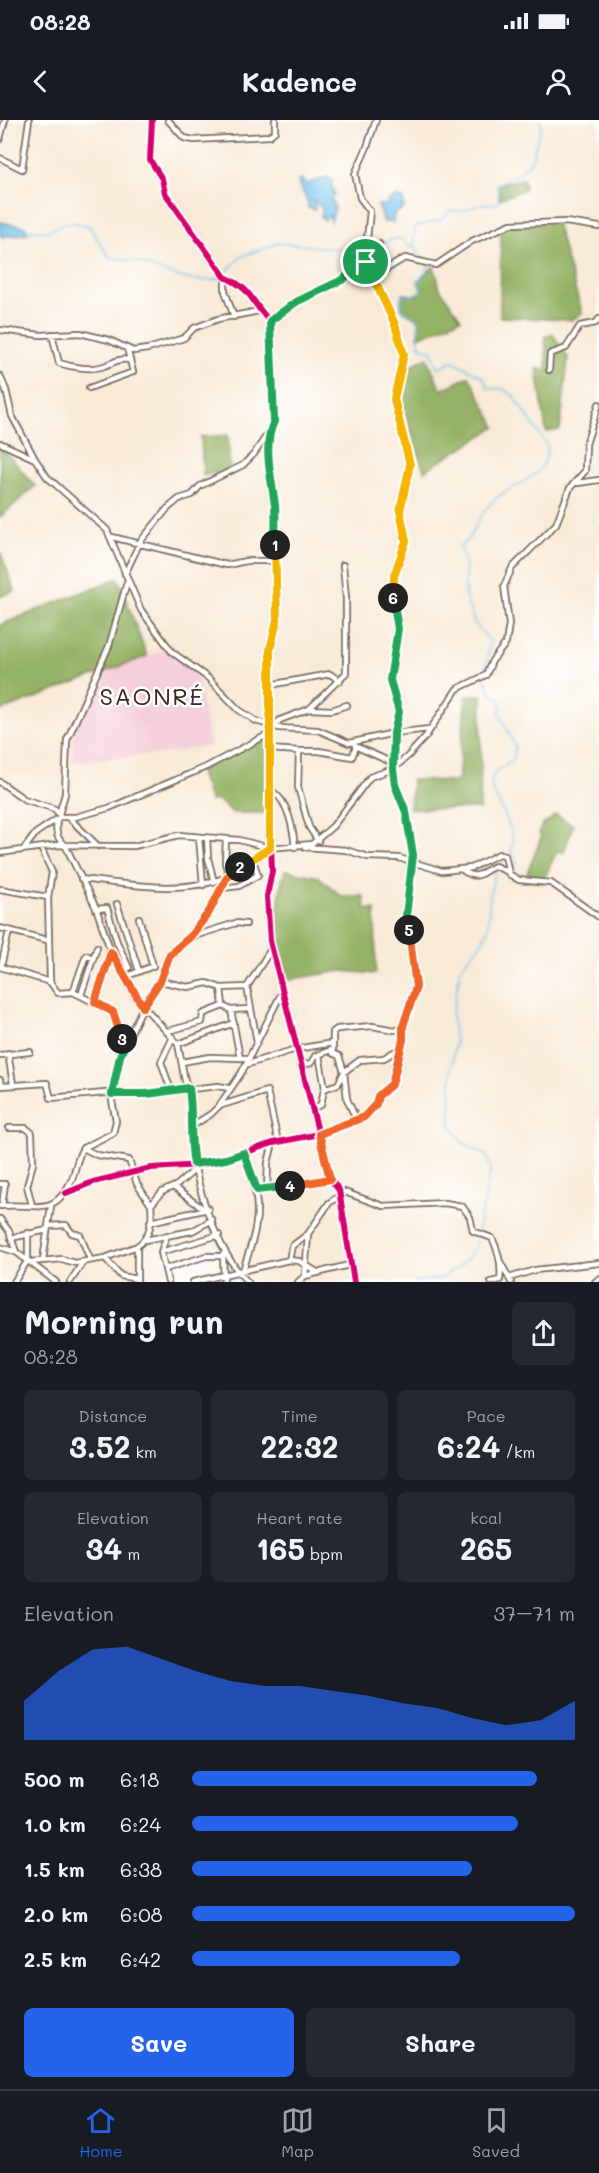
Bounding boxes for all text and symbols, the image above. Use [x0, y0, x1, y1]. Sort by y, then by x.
text: 08:28 [30, 7, 91, 36]
text: Kadence [242, 64, 357, 99]
icon: back [24, 65, 57, 98]
icon: person [542, 65, 575, 98]
pin [340, 236, 391, 287]
icon: arrive [349, 245, 382, 278]
pin: 1 [260, 530, 290, 560]
text: 1 [271, 534, 279, 555]
pin: 6 [378, 583, 408, 613]
text: 6 [388, 587, 398, 608]
district label: SAONRÉ [100, 680, 204, 711]
pin: 2 [225, 852, 255, 882]
text: 2 [236, 856, 244, 877]
pin: 5 [394, 915, 424, 945]
text: 5 [404, 919, 414, 940]
pin: 3 [107, 1024, 137, 1054]
text: 3 [117, 1028, 127, 1049]
pin: 4 [275, 1171, 305, 1201]
text: 4 [285, 1175, 295, 1196]
text: Morning run [24, 1299, 224, 1342]
button: share [512, 1302, 575, 1365]
text: 08:28 [24, 1343, 78, 1369]
text: Distance [78, 1405, 147, 1426]
text: Time [281, 1405, 318, 1426]
text: Pace [467, 1405, 506, 1426]
text: 3.52 [69, 1426, 130, 1466]
text: 22:32 [261, 1426, 338, 1466]
text: 6:24 [437, 1426, 501, 1466]
text: km [130, 1441, 157, 1462]
text: /km [501, 1441, 535, 1462]
text: Elevation [77, 1507, 149, 1528]
text: Heart rate [256, 1507, 343, 1528]
text: kcal [470, 1507, 502, 1528]
text: 34 [85, 1528, 122, 1568]
text: 165 [256, 1528, 305, 1568]
text: 265 [460, 1528, 512, 1568]
text: m [122, 1543, 140, 1564]
text: bpm [305, 1543, 343, 1564]
text: Elevation [24, 1600, 114, 1626]
text: 37–71 m [493, 1600, 575, 1626]
text: 500 m [24, 1766, 84, 1792]
text: 6:18 [120, 1766, 159, 1792]
text: 1.0 km [24, 1811, 86, 1837]
text: 6:24 [120, 1811, 161, 1837]
text: 1.5 km [24, 1856, 85, 1882]
text: 6:38 [120, 1856, 162, 1882]
text: 2.0 km [24, 1901, 88, 1927]
text: 6:08 [120, 1901, 163, 1927]
text: 2.5 km [24, 1946, 87, 1972]
text: 6:42 [120, 1946, 161, 1972]
button: Save [24, 2008, 294, 2077]
button: Share [306, 2008, 575, 2077]
tab: Home [79, 2104, 123, 2161]
tab: Map [281, 2104, 314, 2161]
tab: Saved [472, 2104, 520, 2161]

